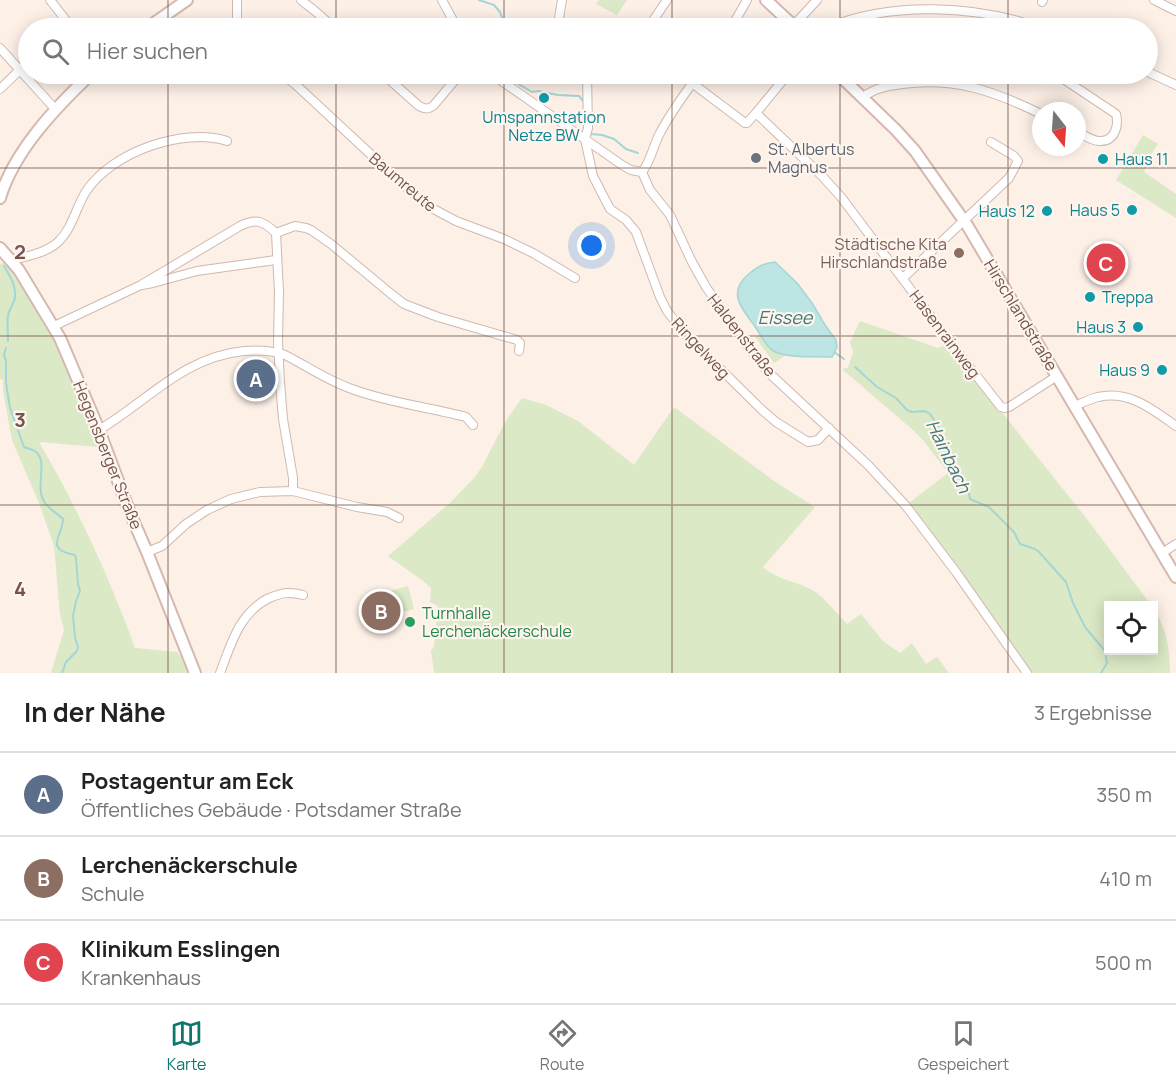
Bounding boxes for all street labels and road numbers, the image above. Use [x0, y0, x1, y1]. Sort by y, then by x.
street label: Baumreute [365, 147, 441, 217]
street label: Hirschlandstraße [979, 255, 1063, 375]
street label: Hasenrainweg [905, 285, 985, 383]
street label: Haldenstraße [703, 289, 781, 381]
street label: Ringelweg [667, 312, 735, 384]
street label: Hegensberger Straße [68, 377, 148, 533]

